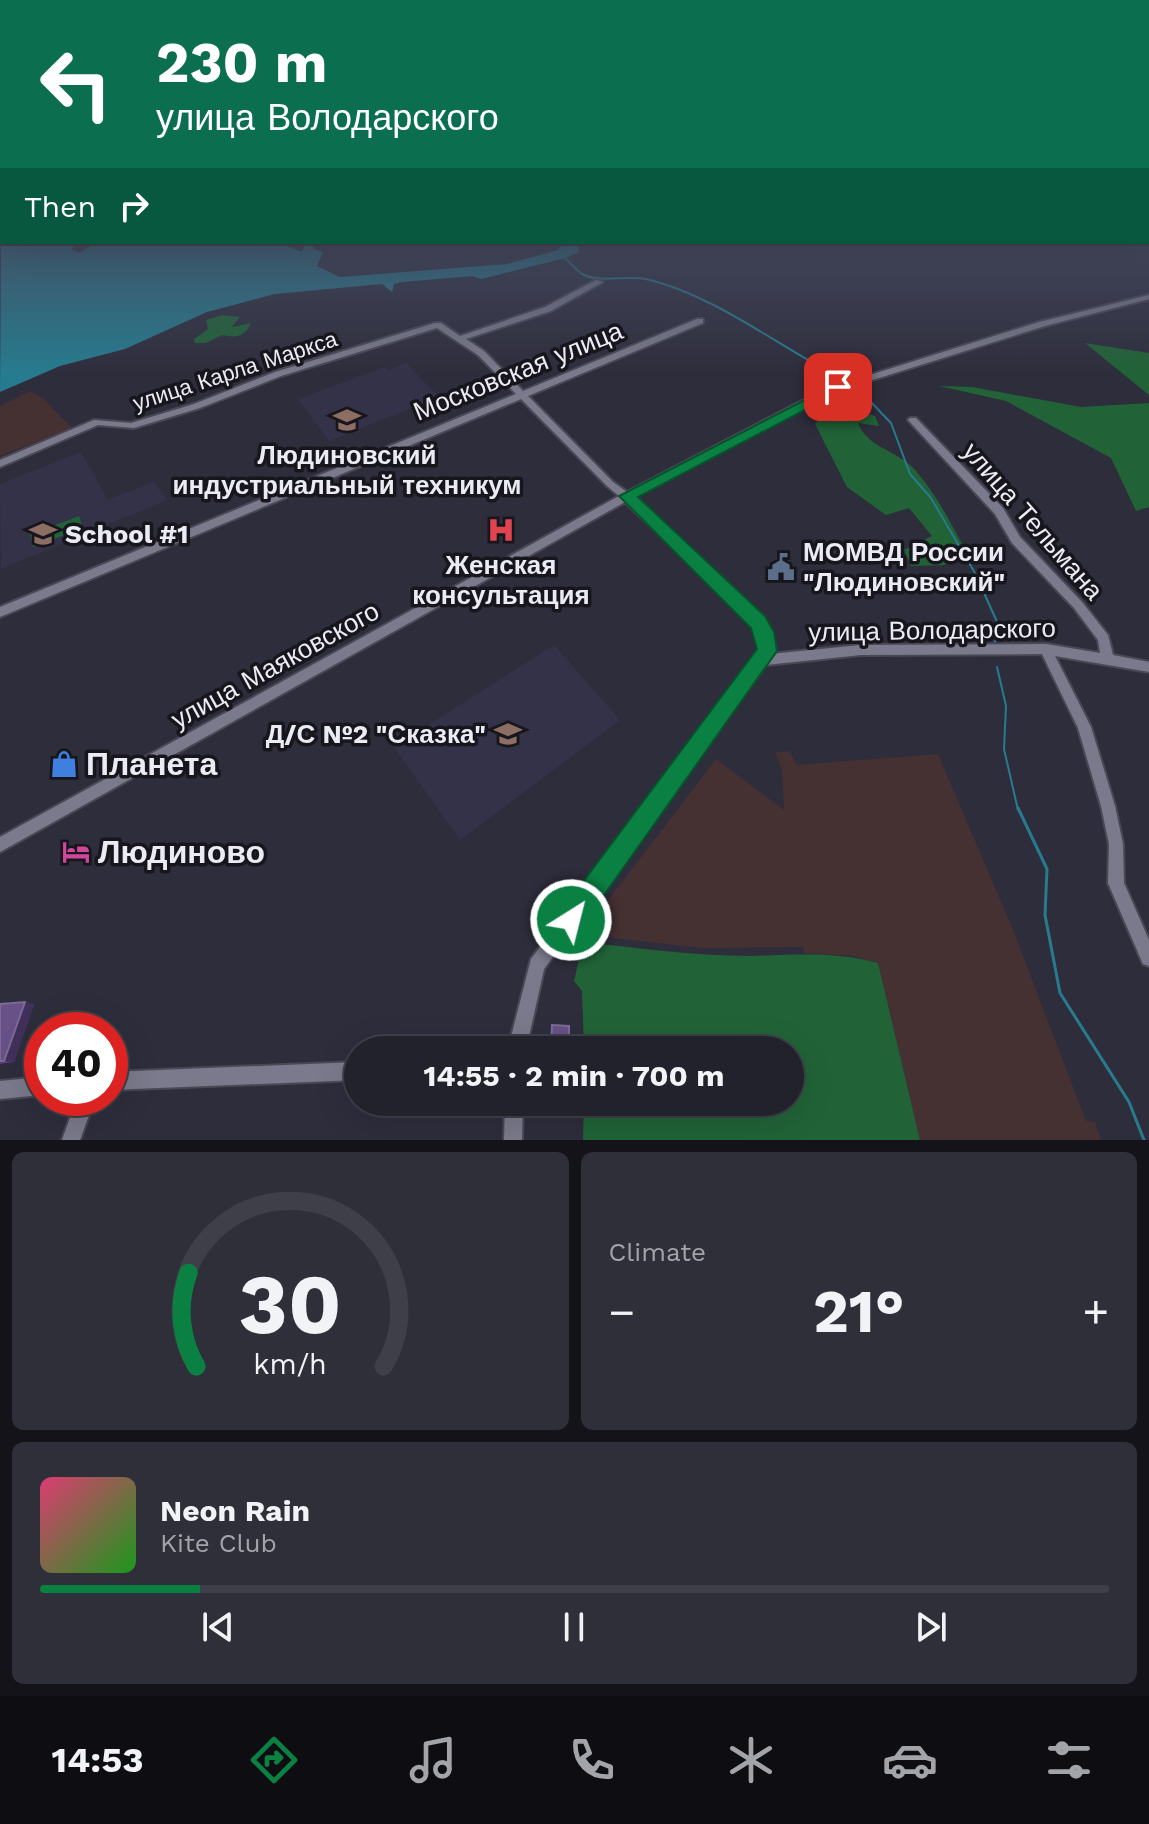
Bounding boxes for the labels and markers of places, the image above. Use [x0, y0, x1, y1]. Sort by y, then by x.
pin [804, 353, 872, 421]
school or university icon: Людиновский индустриальный техникум [332, 405, 362, 435]
place label: Людиновский индустриальный техникум [172, 440, 522, 500]
hospital icon: Женская консультация [486, 515, 516, 545]
school or university icon: School #1 [28, 519, 58, 549]
place label: School #1 [65, 519, 188, 549]
place label: МОМВД России "Людиновский" [803, 537, 1005, 597]
place label: Женская консультация [412, 550, 590, 610]
public building icon: МОМВД России "Людиновский" [766, 552, 796, 582]
place label: Д/С №2 "Сказка" [266, 719, 486, 749]
school or university icon: Д/С №2 "Сказка" [493, 719, 523, 749]
place label: Планета [86, 745, 218, 783]
shop icon: Планета [49, 749, 79, 779]
place label: Людиново [98, 833, 265, 871]
hotel icon: Людиново [61, 837, 91, 867]

